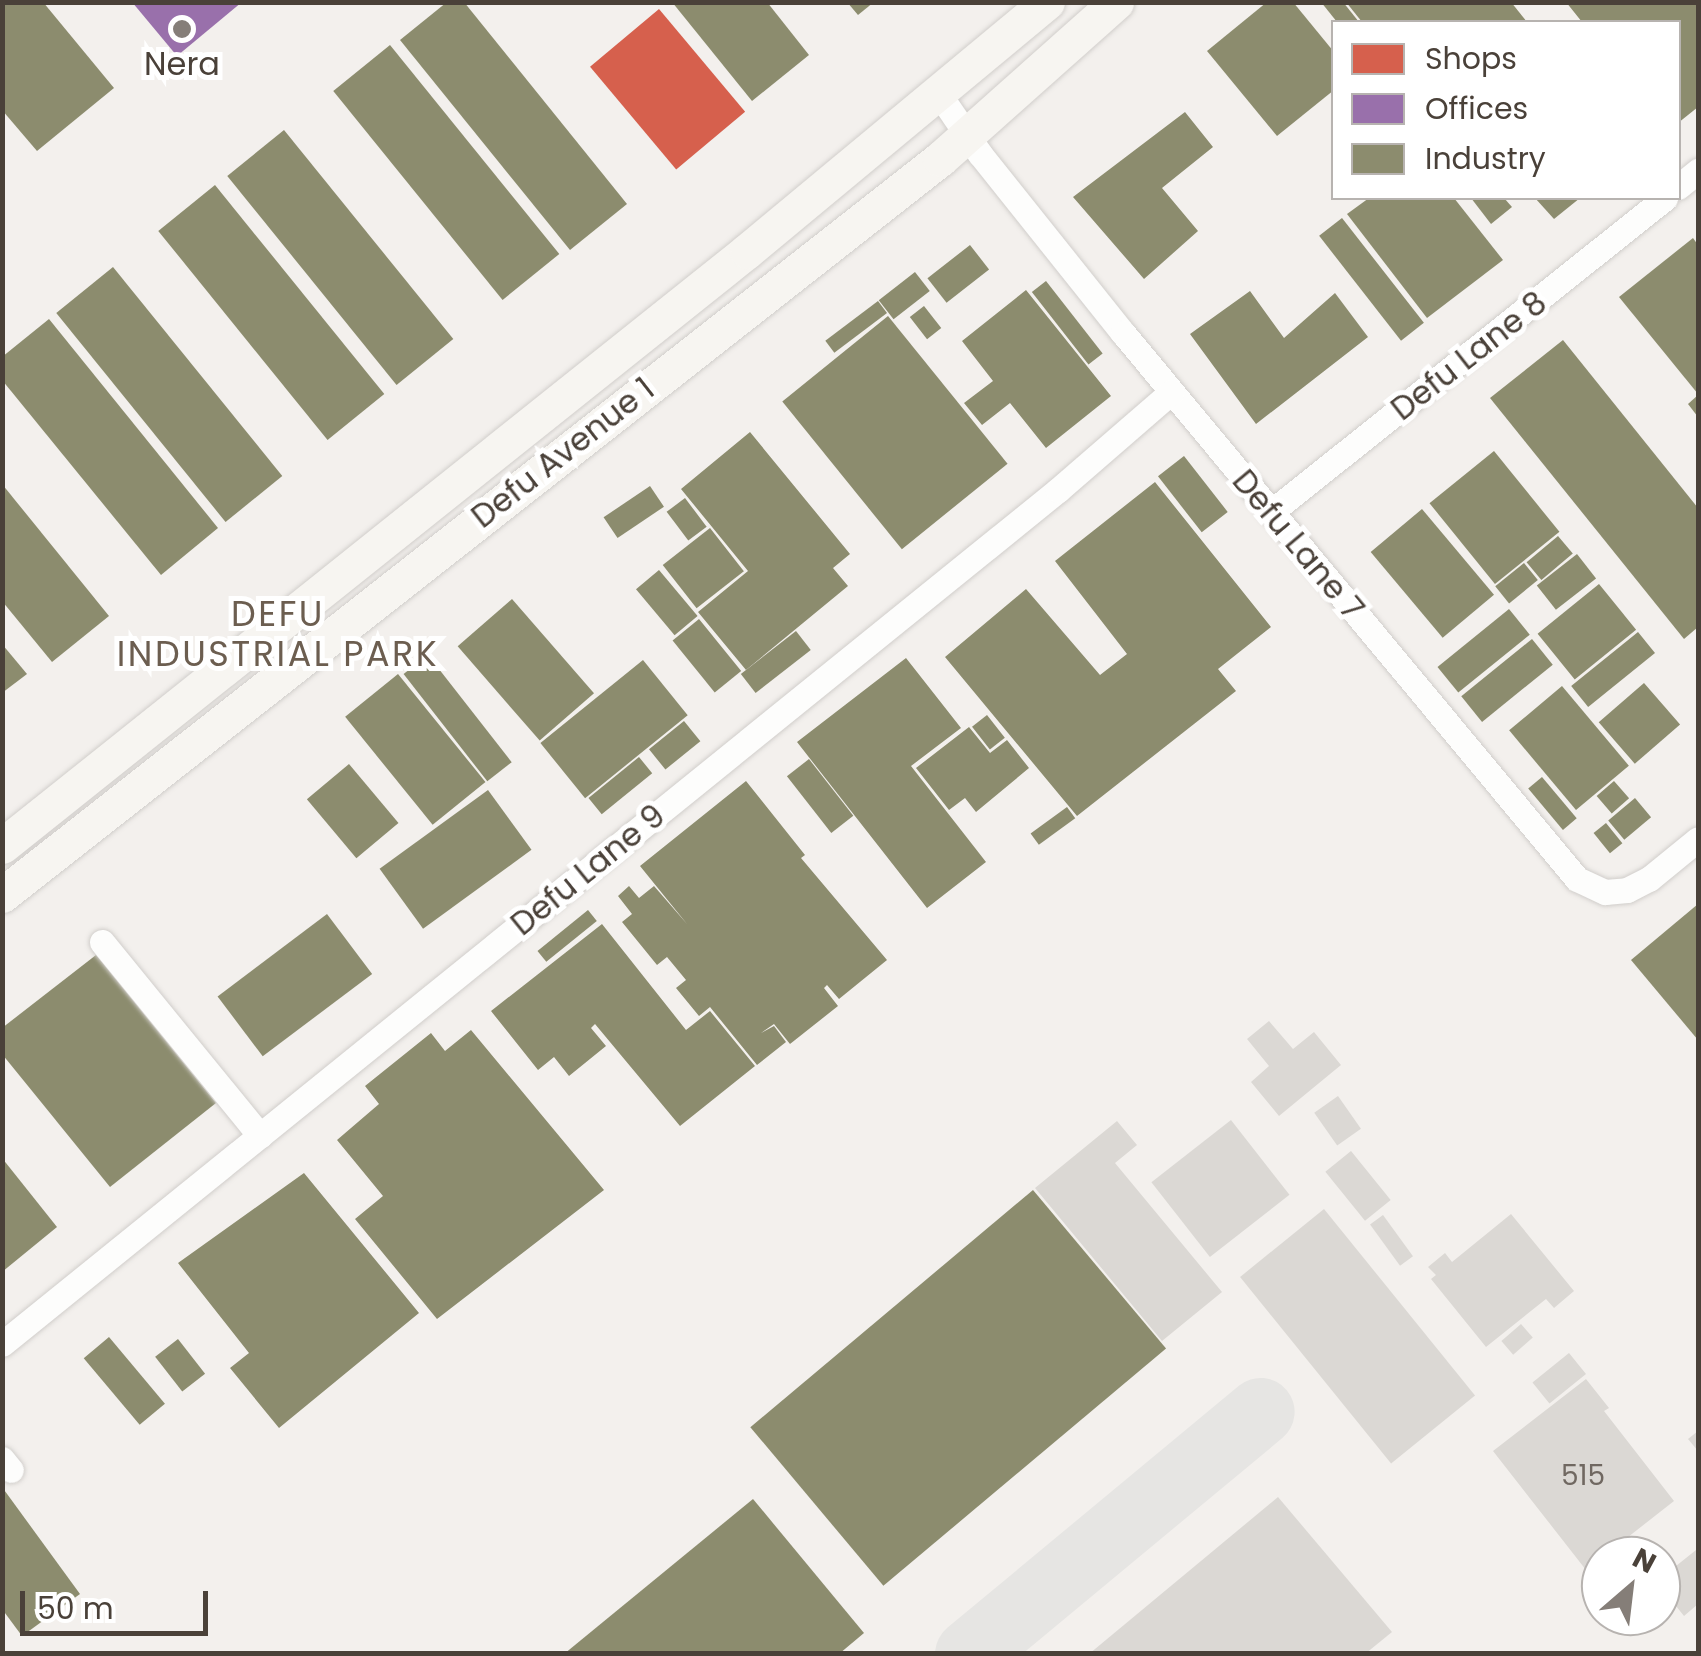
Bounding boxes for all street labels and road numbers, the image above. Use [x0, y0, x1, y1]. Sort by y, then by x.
street label: Defu Lane 8 [1384, 283, 1554, 429]
street label: Defu Avenue 1 [464, 370, 662, 536]
street label: Defu Lane 7 [1224, 462, 1372, 628]
street label: Defu Lane 9 [503, 796, 673, 944]

